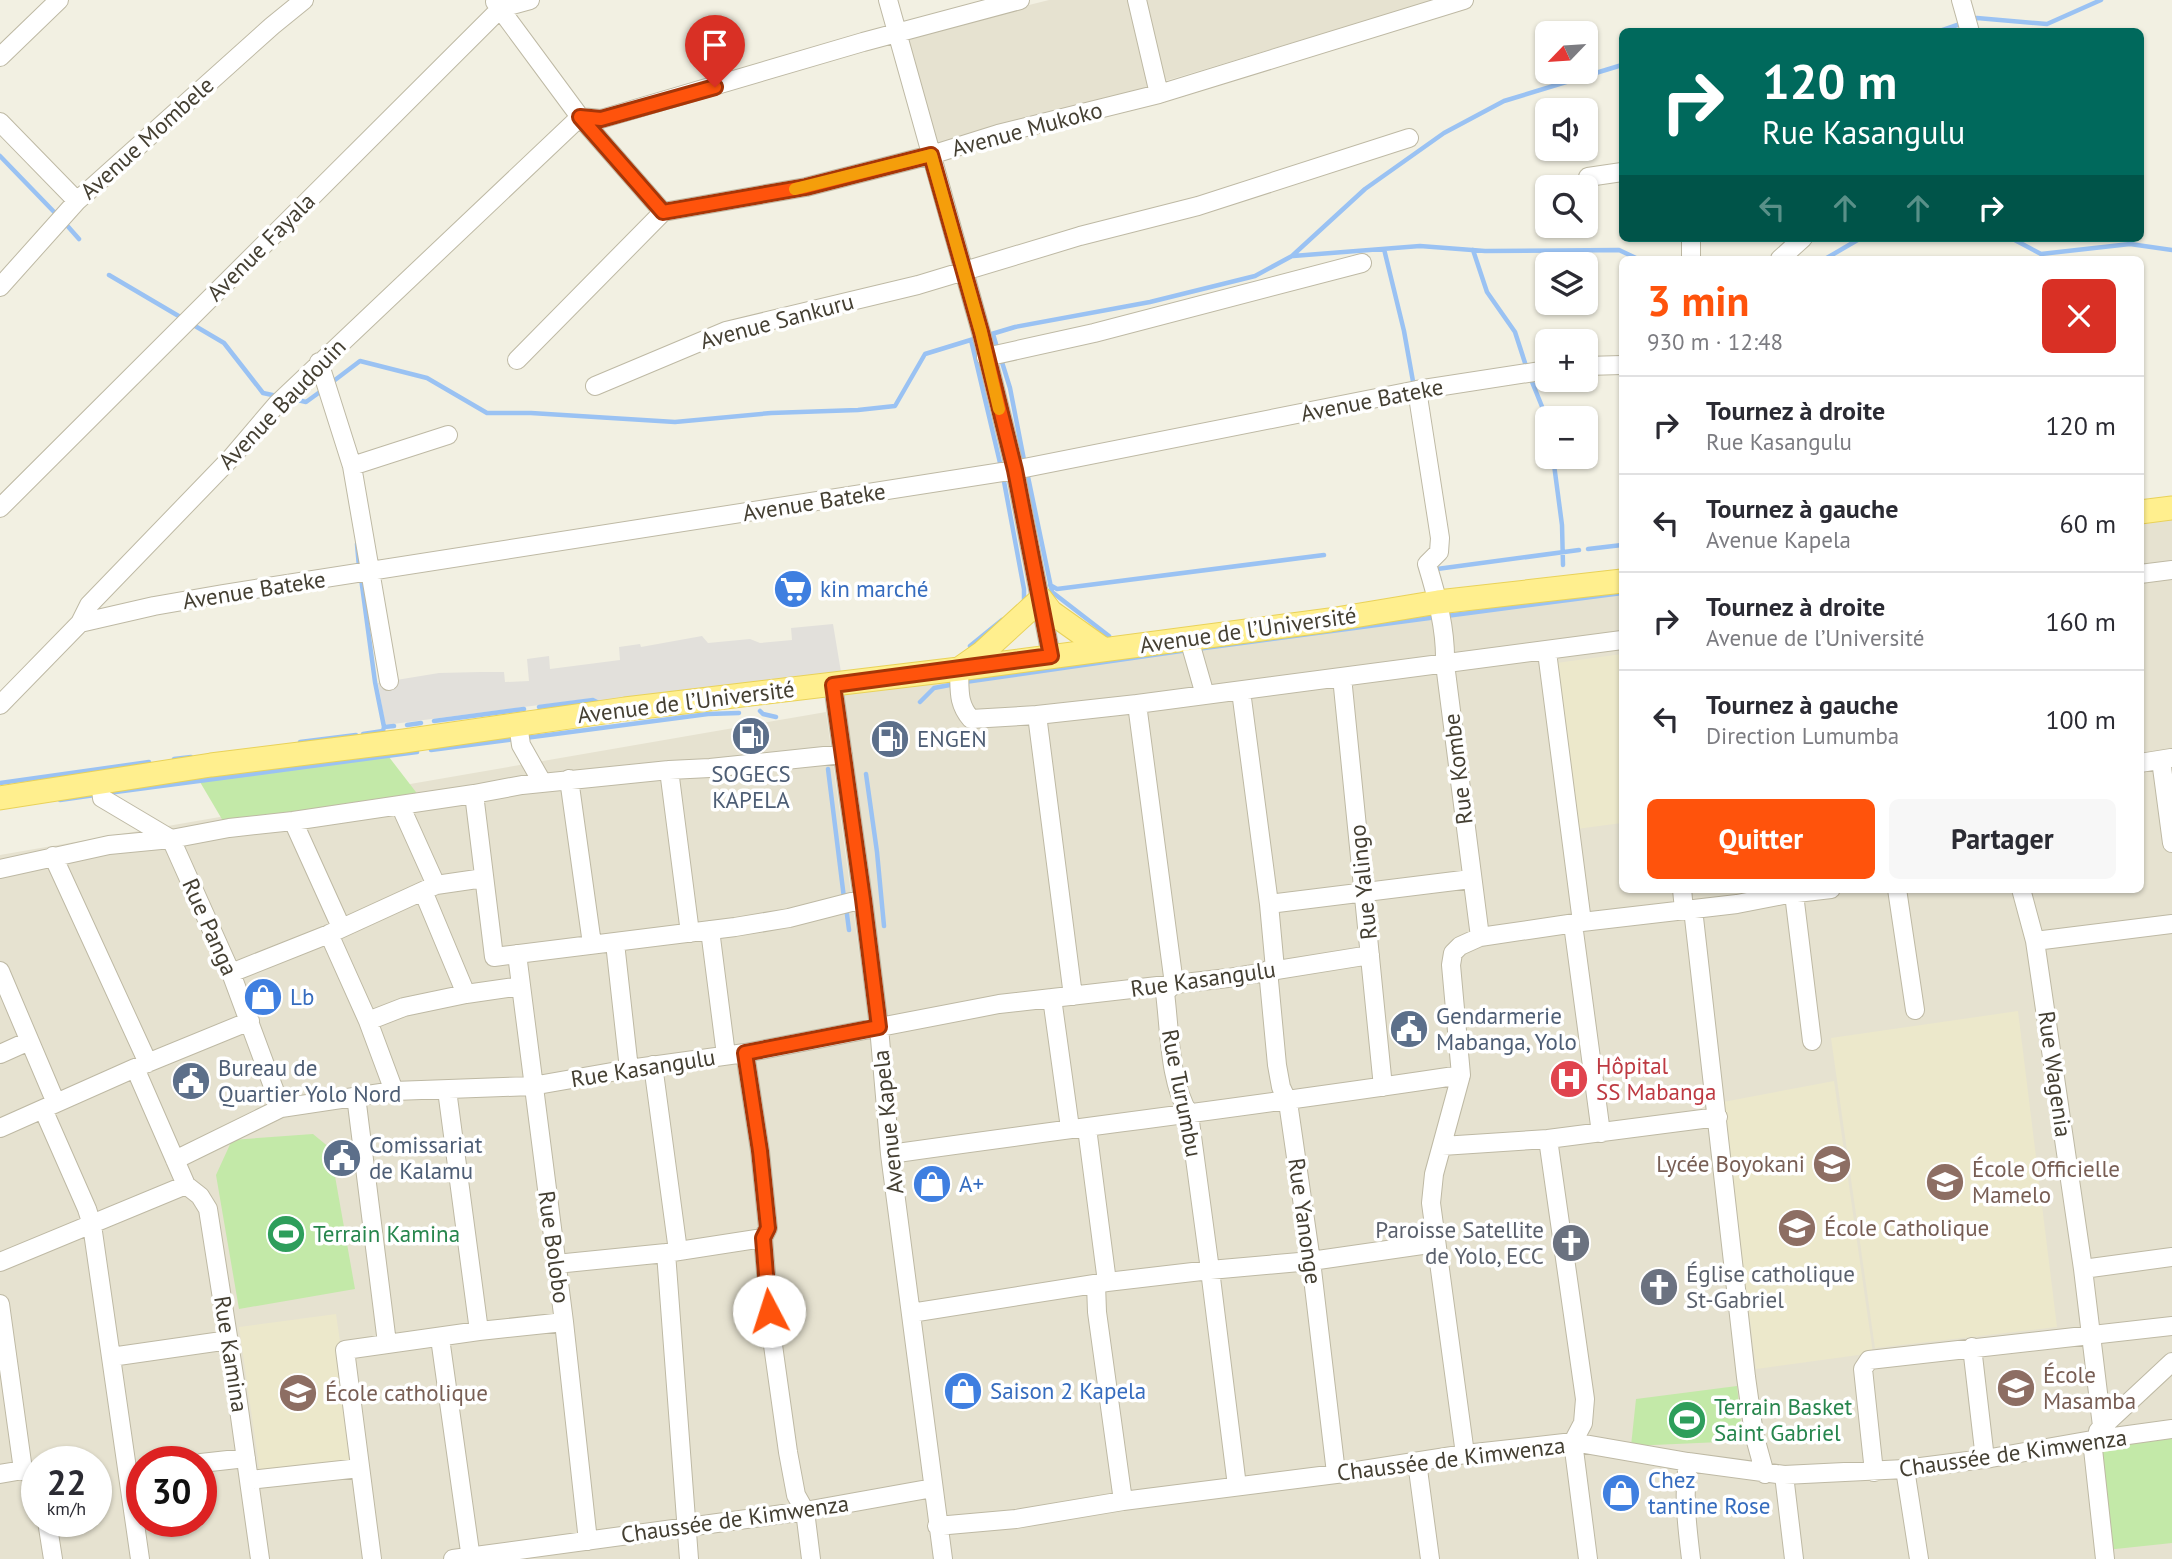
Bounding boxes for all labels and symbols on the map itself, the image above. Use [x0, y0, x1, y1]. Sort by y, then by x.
pin [685, 15, 745, 87]
north arrow [1535, 21, 1598, 84]
street label: Avenue Mombele [74, 70, 219, 205]
street label: Avenue Mukoko [948, 94, 1105, 163]
street label: Avenue Fayala [200, 186, 321, 307]
street label: Avenue Sankuru [697, 286, 857, 355]
street label: Avenue Baudouin [212, 332, 351, 475]
street label: Avenue Bateke [1298, 371, 1446, 428]
street label: Avenue Bateke [740, 476, 888, 527]
street label: Avenue Bateke [180, 564, 328, 615]
supermarket icon: kin marché [772, 568, 814, 610]
place label: kin marché [820, 574, 928, 603]
street label: Avenue de l’Université [1138, 600, 1358, 659]
street label: Avenue de l’Université [576, 674, 796, 729]
street label: Rue Kombe [1436, 712, 1479, 826]
fuel station icon: SOGECS KAPELA [730, 715, 772, 757]
fuel station icon: ENGEN [869, 718, 911, 760]
place label: ENGEN [917, 724, 987, 753]
place label: SOGECS KAPELA [711, 759, 791, 814]
street label: Rue Yalingo [1342, 823, 1383, 941]
street label: Rue Panga [176, 874, 245, 980]
street label: Rue Kasangulu [1129, 954, 1277, 1003]
shop icon: Lb [242, 976, 284, 1018]
place label: Lb [290, 982, 314, 1011]
place label: Gendarmerie Mabanga, Yolo [1436, 1001, 1577, 1056]
public building icon: Gendarmerie Mabanga, Yolo [1388, 1008, 1430, 1050]
street label: Rue Wagenia [2032, 1009, 2079, 1139]
street label: Rue Turumbu [1156, 1027, 1209, 1159]
street label: Rue Kasangulu [569, 1042, 717, 1093]
street label: Avenue Kapela [866, 1048, 910, 1196]
place label: Hôpital SS Mabanga [1596, 1051, 1716, 1106]
place label: Bureau de Quartier Yolo Nord [218, 1053, 401, 1108]
hospital icon: Hôpital SS Mabanga [1548, 1058, 1590, 1100]
public building icon: Bureau de Quartier Yolo Nord [170, 1060, 212, 1102]
place label: Comissariat de Kalamu [369, 1130, 483, 1185]
public building icon: Comissariat de Kalamu [321, 1137, 363, 1179]
school or university icon: Lycée Boyokani [1811, 1143, 1853, 1185]
place label: Lycée Boyokani [1656, 1149, 1805, 1178]
place label: École Officielle Mamelo [1972, 1154, 2120, 1209]
street label: Rue Yanonge [1282, 1156, 1329, 1286]
school or university icon: École Officielle Mamelo [1924, 1161, 1966, 1203]
shop icon: A+ [911, 1163, 953, 1205]
place label: A+ [959, 1169, 984, 1198]
street label: Rue Bolobo [532, 1189, 577, 1305]
school or university icon: École Catholique [1776, 1207, 1818, 1249]
sports icon: Terrain Kamina [265, 1213, 307, 1255]
place label: École Catholique [1824, 1213, 1989, 1242]
place label: Paroisse Satellite de Yolo, ECC [1375, 1215, 1544, 1270]
place label: Terrain Kamina [313, 1219, 460, 1248]
church icon: Paroisse Satellite de Yolo, ECC [1550, 1222, 1592, 1264]
place label: Église catholique St-Gabriel [1686, 1259, 1855, 1314]
church icon: Église catholique St-Gabriel [1638, 1266, 1680, 1308]
position arrow [732, 1274, 806, 1348]
street label: Rue Kamina [208, 1294, 255, 1414]
place label: École Masamba [2043, 1360, 2136, 1415]
school or university icon: École Masamba [1995, 1367, 2037, 1409]
shop icon: Saison 2 Kapela [942, 1370, 984, 1412]
school or university icon: École catholique [277, 1372, 319, 1414]
place label: Saison 2 Kapela [990, 1376, 1146, 1405]
place label: École catholique [325, 1378, 488, 1407]
place label: Terrain Basket Saint Gabriel [1714, 1392, 1852, 1447]
sports icon: Terrain Basket Saint Gabriel [1666, 1399, 1708, 1441]
street label: Chaussée de Kimwenza [1897, 1422, 2129, 1483]
street label: Chaussée de Kimwenza [1335, 1430, 1567, 1487]
speed limit sign: 30 [126, 1446, 217, 1537]
place label: Chez tantine Rose [1648, 1465, 1770, 1520]
shop icon: Chez tantine Rose [1600, 1472, 1642, 1514]
street label: Chaussée de Kimwenza [619, 1488, 851, 1549]

